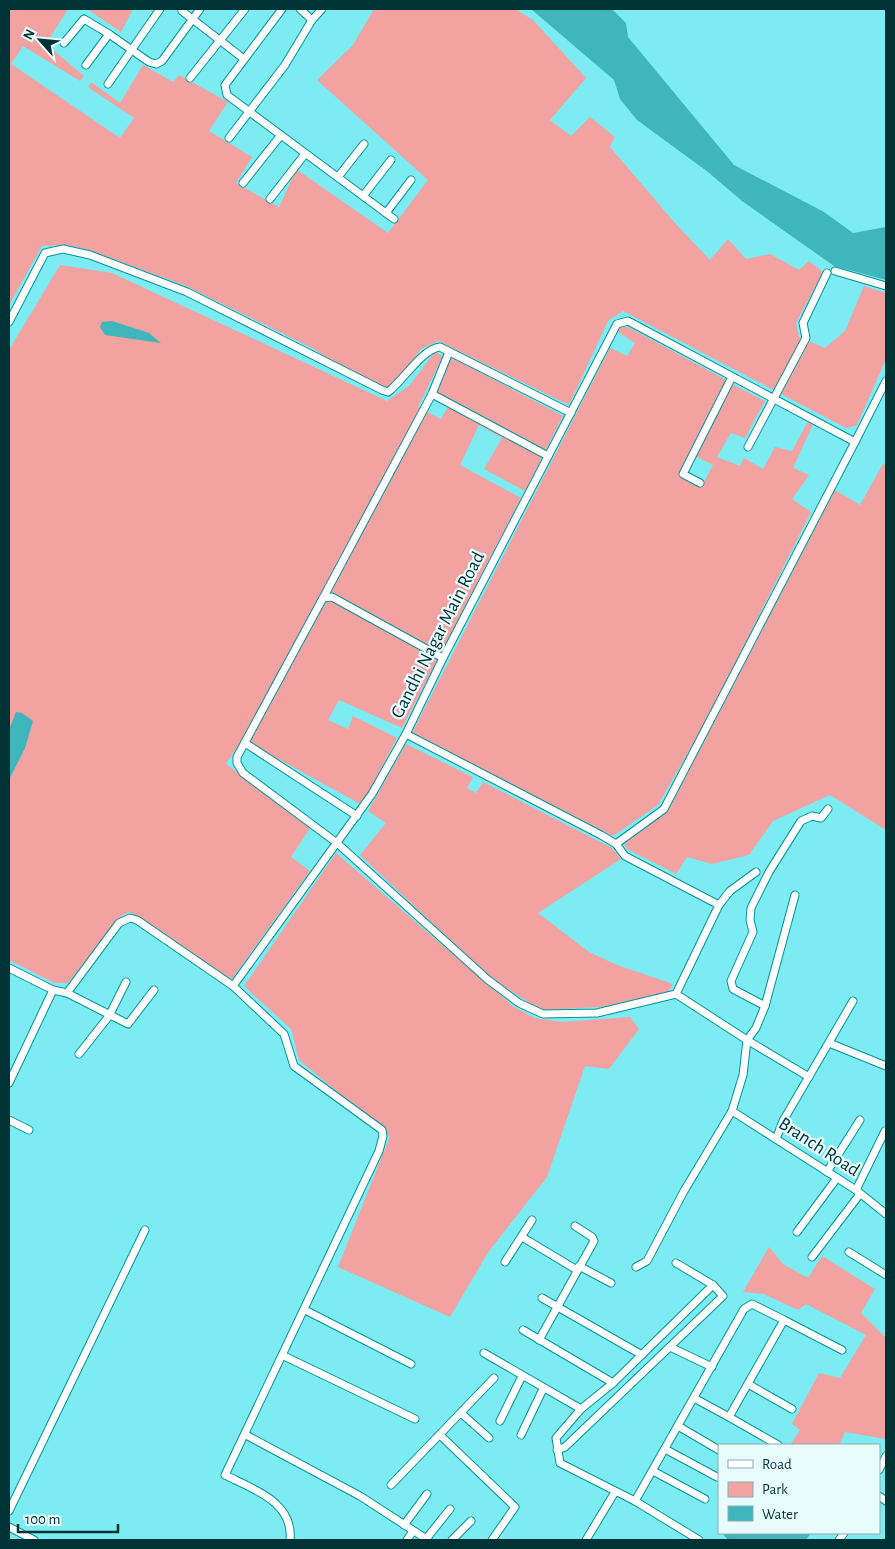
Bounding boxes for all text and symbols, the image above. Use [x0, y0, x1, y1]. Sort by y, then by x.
north arrow [15, 15, 65, 65]
text: N [21, 27, 38, 42]
street label: Gandhi Nagar Main Road [388, 548, 488, 721]
street label: Branch Road [775, 1114, 863, 1180]
legend [718, 1444, 880, 1534]
text: Road [762, 1457, 792, 1472]
text: Park [762, 1482, 788, 1497]
scale bar [18, 1502, 118, 1534]
text: Water [762, 1507, 798, 1522]
text: 100 m [25, 1512, 60, 1527]

